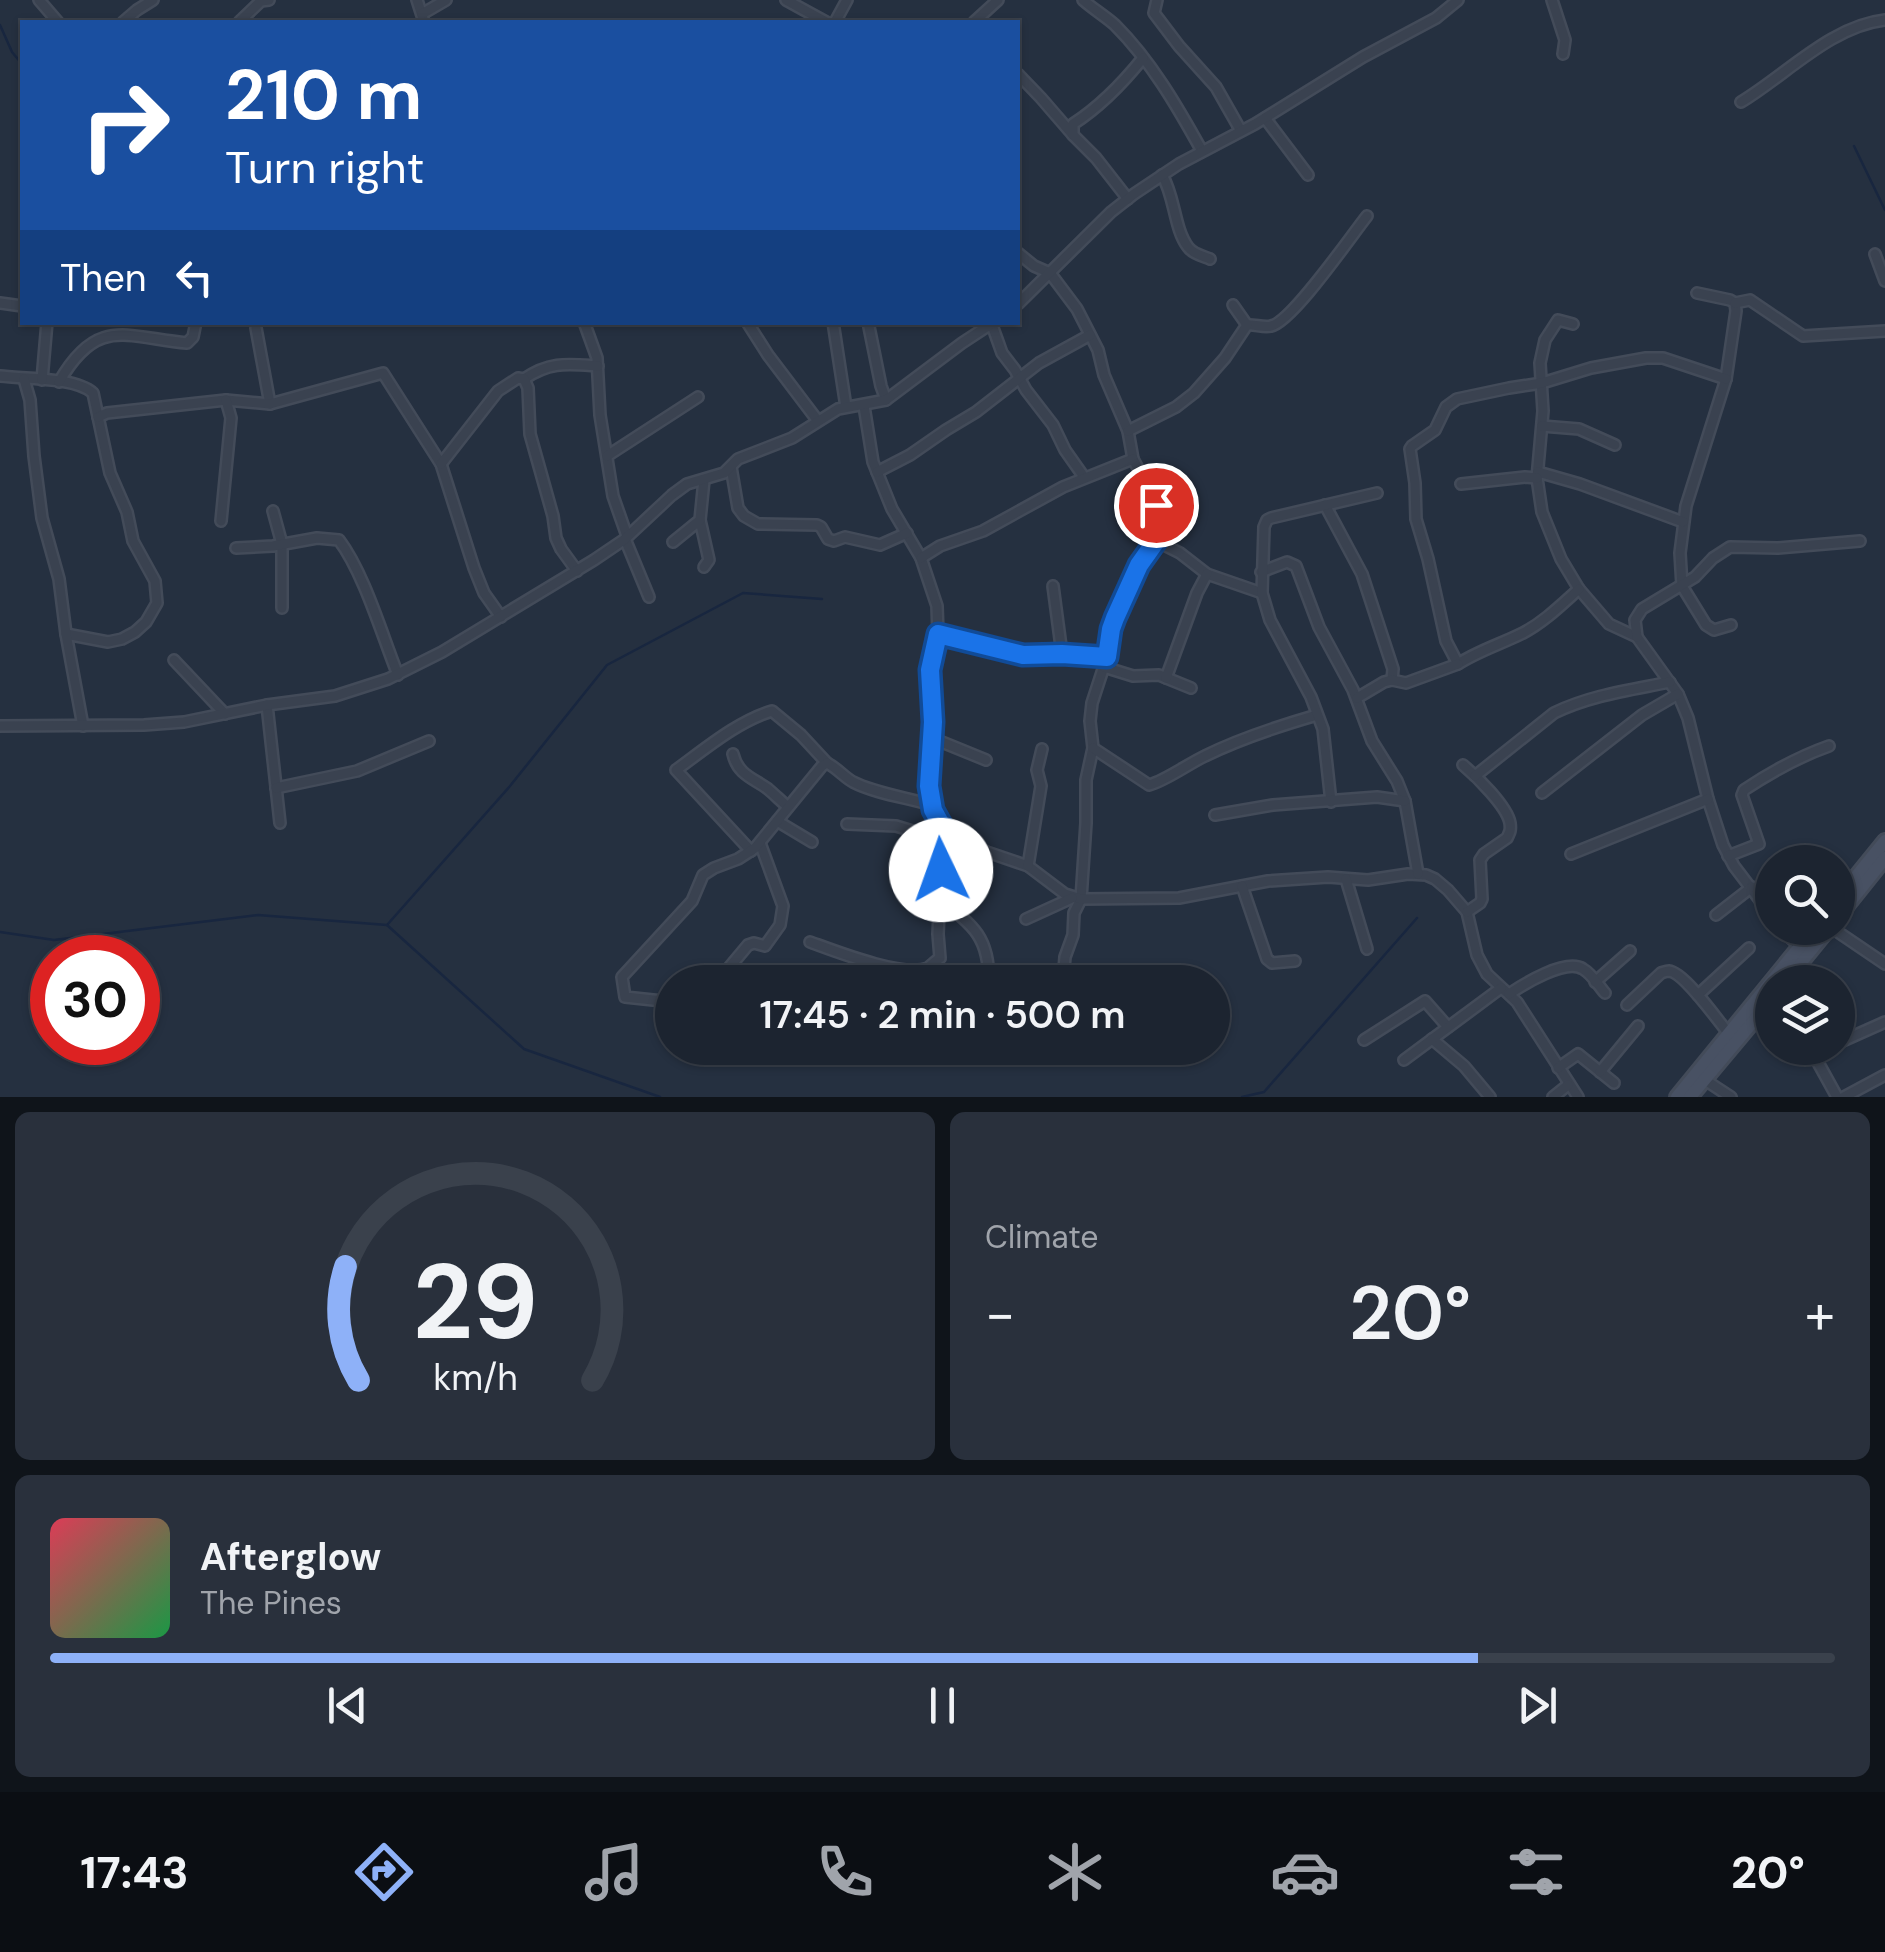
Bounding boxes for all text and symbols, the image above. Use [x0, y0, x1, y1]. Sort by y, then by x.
text: 210 m [225, 50, 422, 141]
icon: right [60, 60, 190, 190]
text: Turn right [225, 138, 424, 197]
icon: left [167, 250, 222, 305]
text: Then [60, 253, 147, 303]
pin [1114, 463, 1199, 548]
icon: arrive [1129, 478, 1184, 533]
position arrow [889, 818, 993, 922]
map controls [1755, 845, 1855, 1065]
button: search [1755, 845, 1855, 945]
speed limit sign: 30 [30, 935, 160, 1065]
button: layers [1755, 965, 1855, 1065]
text: 17:45 · 2 min · 500 m [760, 990, 1125, 1040]
text: Climate [985, 1216, 1099, 1258]
text: 29 [412, 1235, 538, 1370]
text: 20° [1349, 1265, 1471, 1362]
text: − [985, 1278, 1015, 1350]
text: + [1805, 1278, 1835, 1350]
text: km/h [433, 1355, 517, 1401]
text: Afterglow [200, 1532, 381, 1582]
text: The Pines [200, 1582, 342, 1624]
icon: previous [320, 1678, 375, 1733]
icon: pause [915, 1678, 970, 1733]
icon: next [1510, 1678, 1565, 1733]
icon: directions [349, 1837, 419, 1907]
icon: music [579, 1837, 649, 1907]
icon: phone [810, 1837, 880, 1907]
icon: climate [1040, 1837, 1110, 1907]
icon: car [1270, 1837, 1340, 1907]
icon: filters [1501, 1837, 1571, 1907]
text: 17:43 [80, 1843, 189, 1902]
text: 20° [1731, 1843, 1805, 1902]

